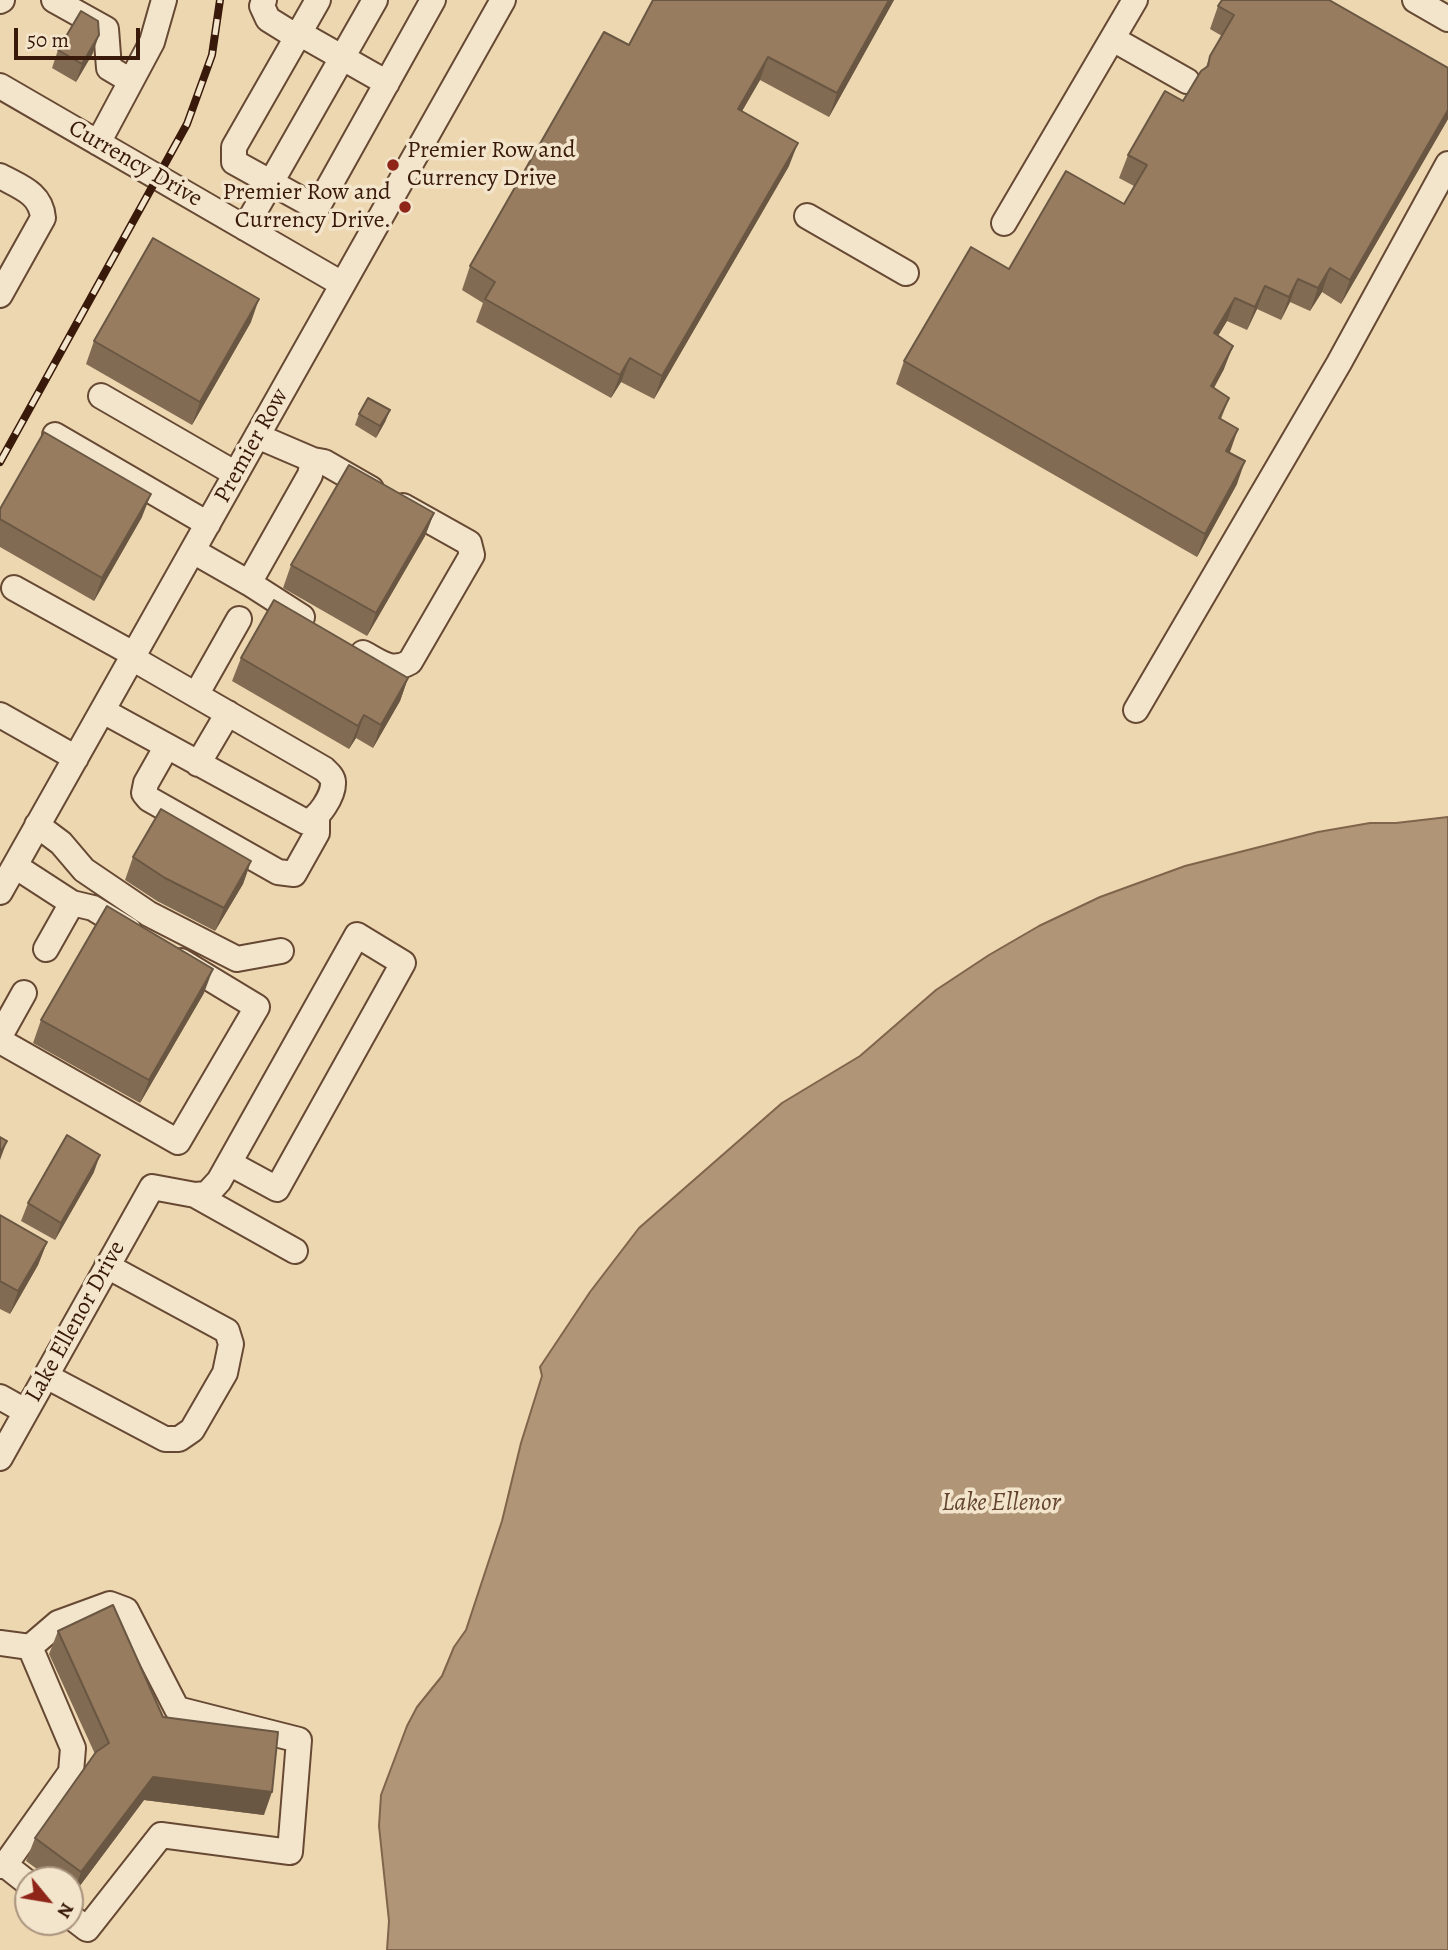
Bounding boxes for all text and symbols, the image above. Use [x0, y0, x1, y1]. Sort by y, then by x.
scale bar [18, 14, 144, 58]
text: 50 m [27, 26, 69, 54]
street label: Currency Drive [63, 114, 207, 214]
place label: Premier Row and Currency Drive [407, 137, 576, 193]
marker: Premier Row and Currency Drive [385, 157, 401, 173]
place label: Premier Row and Currency Drive. [222, 179, 391, 235]
marker: Premier Row and Currency Drive. [397, 199, 413, 215]
street label: Premier Row [209, 384, 295, 508]
street label: Lake Ellenor Drive [20, 1236, 132, 1408]
water label: Lake Ellenor [942, 1488, 1060, 1520]
north arrow [14, 1866, 84, 1936]
text: N [51, 1898, 80, 1923]

